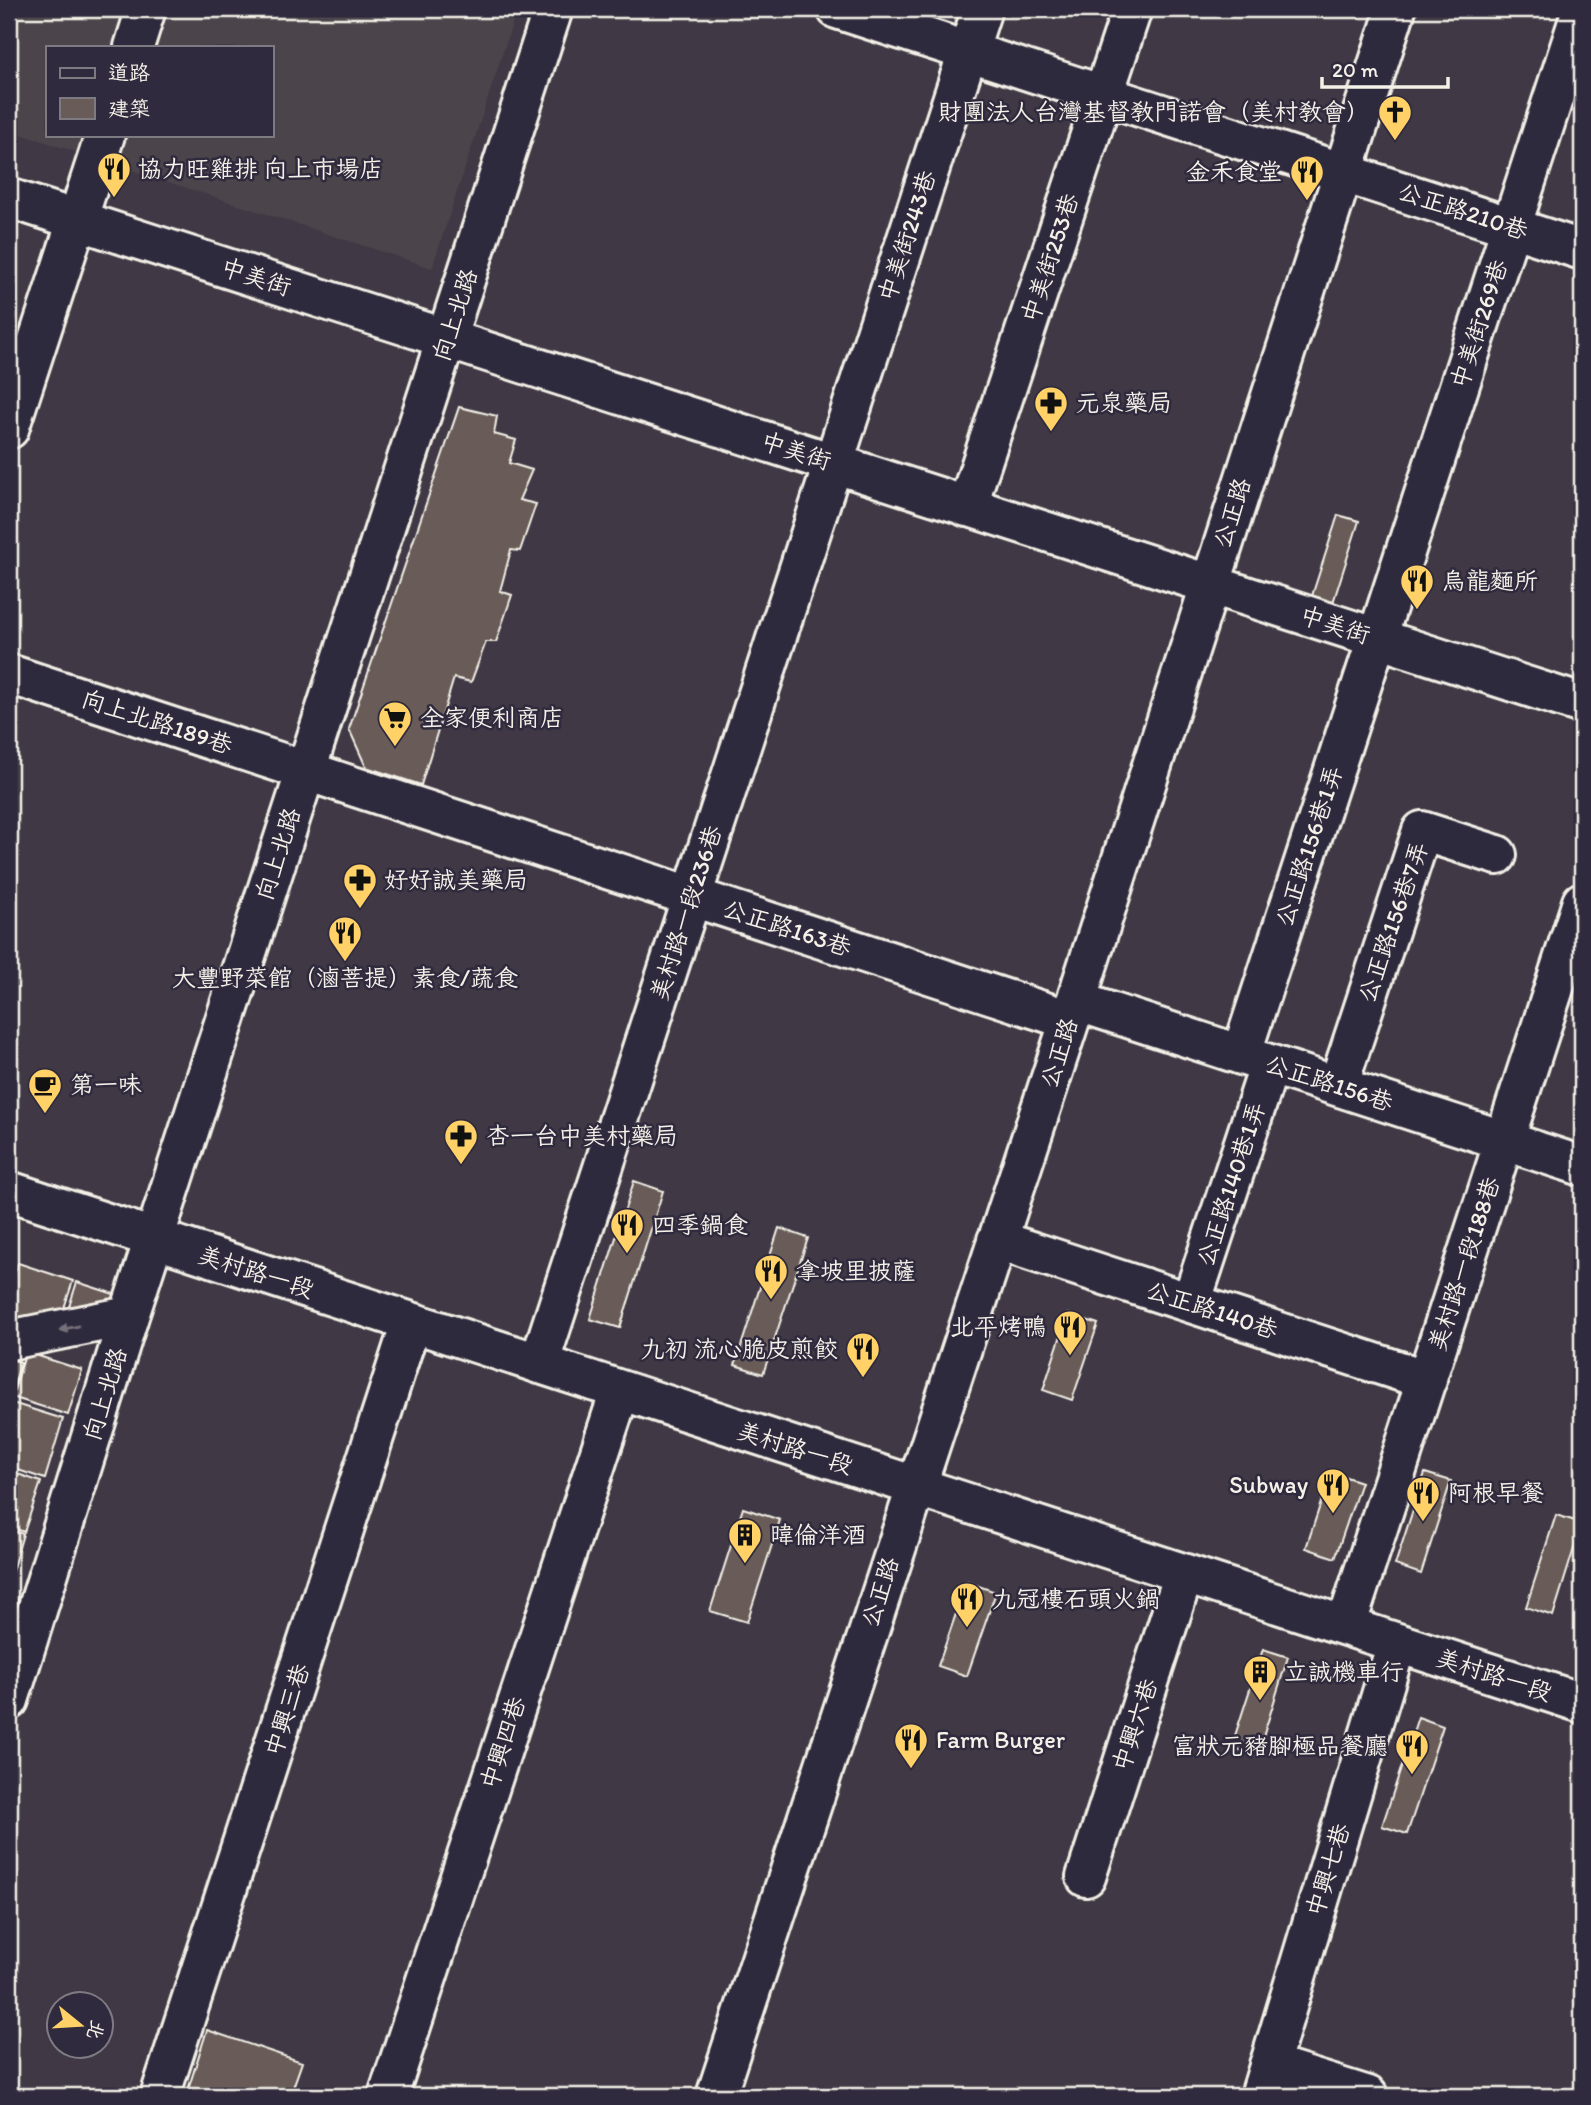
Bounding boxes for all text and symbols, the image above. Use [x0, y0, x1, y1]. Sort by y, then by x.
legend [46, 46, 273, 136]
scale bar [1322, 46, 1448, 90]
text: 20 m [1332, 57, 1379, 82]
text: 道路 [108, 60, 150, 85]
church icon: 財團法人台灣基督教門諾會（美村教會） [1376, 93, 1414, 142]
text: 建築 [108, 96, 150, 121]
place label: 財團法人台灣基督教門諾會（美村教會） [938, 97, 1370, 126]
restaurant icon: 協力旺雞排 向上市場店 [95, 150, 133, 199]
restaurant icon: 金禾食堂 [1288, 153, 1326, 202]
place label: 協力旺雞排 向上市場店 [138, 154, 383, 183]
place label: 金禾食堂 [1186, 157, 1282, 186]
street label: 中美街243巷 [872, 167, 941, 305]
street label: 公正路210巷 [1395, 176, 1532, 245]
street label: 中美街253巷 [1015, 189, 1084, 326]
street label: 中美街 [217, 252, 295, 301]
street label: 中美街269巷 [1444, 256, 1513, 392]
street label: 向上北路 [426, 265, 483, 365]
pharmacy icon: 元泉藥局 [1032, 384, 1070, 433]
place label: 元泉藥局 [1076, 388, 1172, 417]
street label: 中美街 [757, 426, 835, 475]
street label: 公正路 [1207, 474, 1256, 552]
restaurant icon: 烏龍麵所 [1398, 562, 1436, 611]
place label: 烏龍麵所 [1442, 566, 1538, 595]
street label: 中美街 [1296, 600, 1374, 649]
street label: 向上北路189巷 [78, 684, 236, 760]
supermarket icon: 全家便利商店 [376, 699, 414, 748]
place label: 全家便利商店 [420, 703, 564, 732]
street label: 公正路156巷1弄 [1269, 762, 1348, 930]
street label: 向上北路 [249, 804, 306, 904]
street label: 美村路一段236巷 [644, 822, 727, 1004]
street label: 公正路156巷7弄 [1351, 838, 1434, 1006]
pharmacy icon: 好好誠美藥局 [341, 861, 379, 910]
place label: 好好誠美藥局 [384, 865, 528, 894]
street label: 公正路163巷 [719, 893, 855, 962]
restaurant icon: 大豐野菜館（滷菩提）素食/蔬食 [326, 914, 364, 963]
place label: 大豐野菜館（滷菩提）素食/蔬食 [172, 963, 518, 992]
street label: 公正路 [1034, 1014, 1083, 1092]
street label: 公正路156巷 [1262, 1048, 1397, 1117]
cafe icon: 第一味 [26, 1066, 64, 1115]
place label: 第一味 [70, 1070, 142, 1099]
street label: 公正路140巷1弄 [1190, 1098, 1271, 1270]
pharmacy icon: 杏一台中美村藥局 [442, 1117, 480, 1166]
place label: 杏一台中美村藥局 [486, 1121, 678, 1150]
street label: 美村路一段188巷 [1422, 1173, 1505, 1355]
restaurant icon: 四季鍋食 [608, 1206, 646, 1255]
place label: 四季鍋食 [652, 1210, 748, 1239]
street label: 美村路一段 [195, 1239, 318, 1304]
restaurant icon: 拿坡里披薩 [752, 1252, 790, 1301]
place label: 拿坡里披薩 [796, 1256, 916, 1285]
street label: 公正路140巷 [1143, 1275, 1281, 1344]
restaurant icon: 北平烤鴨 [1051, 1308, 1089, 1357]
place label: 北平烤鴨 [950, 1312, 1046, 1341]
one-way arrow [58, 1323, 80, 1334]
restaurant icon: 九初 流心脆皮煎餃 [844, 1330, 882, 1379]
place label: 九初 流心脆皮煎餃 [641, 1334, 838, 1363]
street label: 向上北路 [77, 1344, 132, 1444]
street label: 美村路一段 [734, 1415, 857, 1480]
restaurant icon: Subway [1314, 1466, 1352, 1515]
place label: Subway [1229, 1470, 1309, 1499]
restaurant icon: 阿根早餐 [1404, 1474, 1442, 1523]
place label: 阿根早餐 [1448, 1478, 1544, 1507]
building icon: 暐倫洋酒 [726, 1516, 764, 1565]
place label: 暐倫洋酒 [770, 1520, 866, 1549]
street label: 公正路 [855, 1553, 904, 1631]
restaurant icon: 九冠樓石頭火鍋 [948, 1580, 986, 1629]
place label: 九冠樓石頭火鍋 [992, 1584, 1160, 1613]
street label: 美村路一段 [1433, 1642, 1556, 1707]
building icon: 立誠機車行 [1241, 1653, 1279, 1702]
place label: 立誠機車行 [1284, 1657, 1404, 1686]
street label: 中興三巷 [258, 1660, 315, 1760]
street label: 中興六巷 [1106, 1675, 1163, 1775]
street label: 中興四巷 [474, 1693, 531, 1793]
restaurant icon: Farm Burger [892, 1721, 930, 1770]
place label: Farm Burger [936, 1725, 1065, 1754]
restaurant icon: 富狀元豬腳極品餐廳 [1393, 1727, 1431, 1776]
place label: 富狀元豬腳極品餐廳 [1172, 1731, 1388, 1760]
street label: 中興七巷 [1300, 1820, 1355, 1920]
north arrow [46, 1990, 116, 2060]
text: 北 [82, 2018, 110, 2043]

